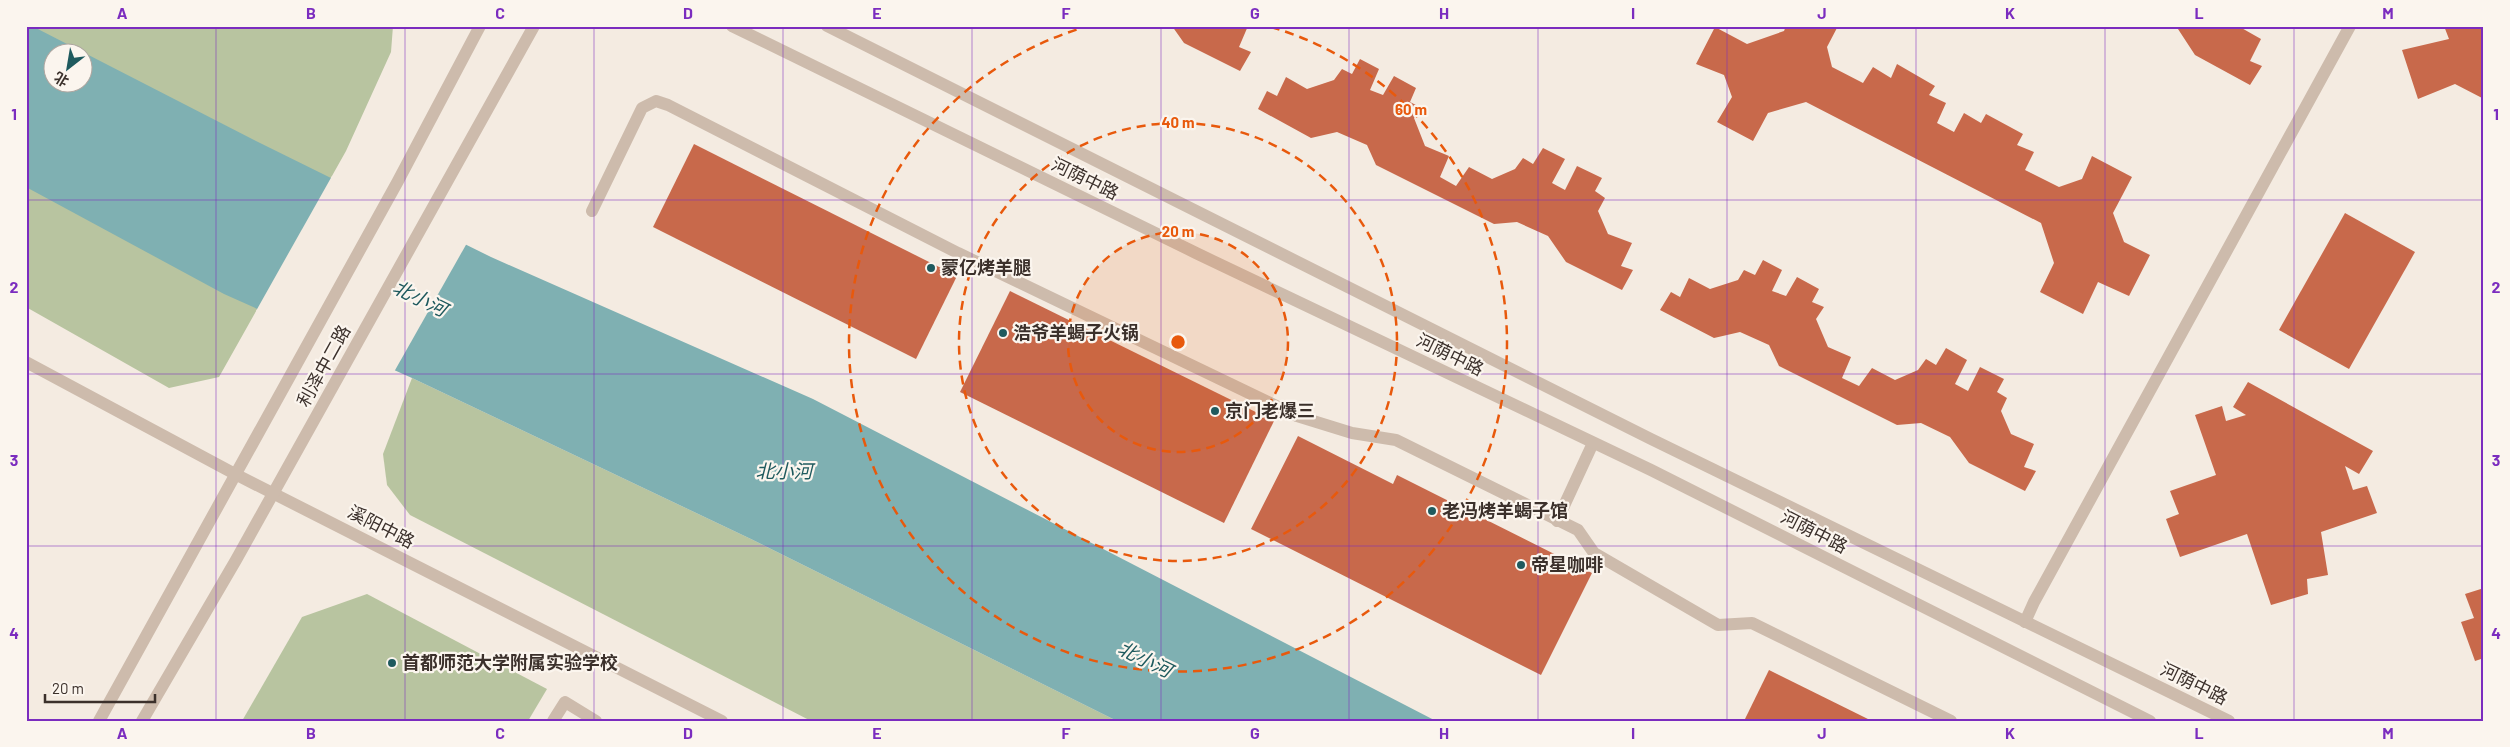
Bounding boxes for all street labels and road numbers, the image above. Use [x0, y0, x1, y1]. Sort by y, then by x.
street label: 河荫中路 [1048, 152, 1123, 204]
street label: 利泽中二路 [292, 321, 355, 410]
street label: 河荫中路 [1413, 328, 1488, 380]
street label: 溪阳中路 [344, 500, 419, 552]
street label: 河荫中路 [1777, 505, 1852, 557]
street label: 河荫中路 [2157, 657, 2232, 709]

